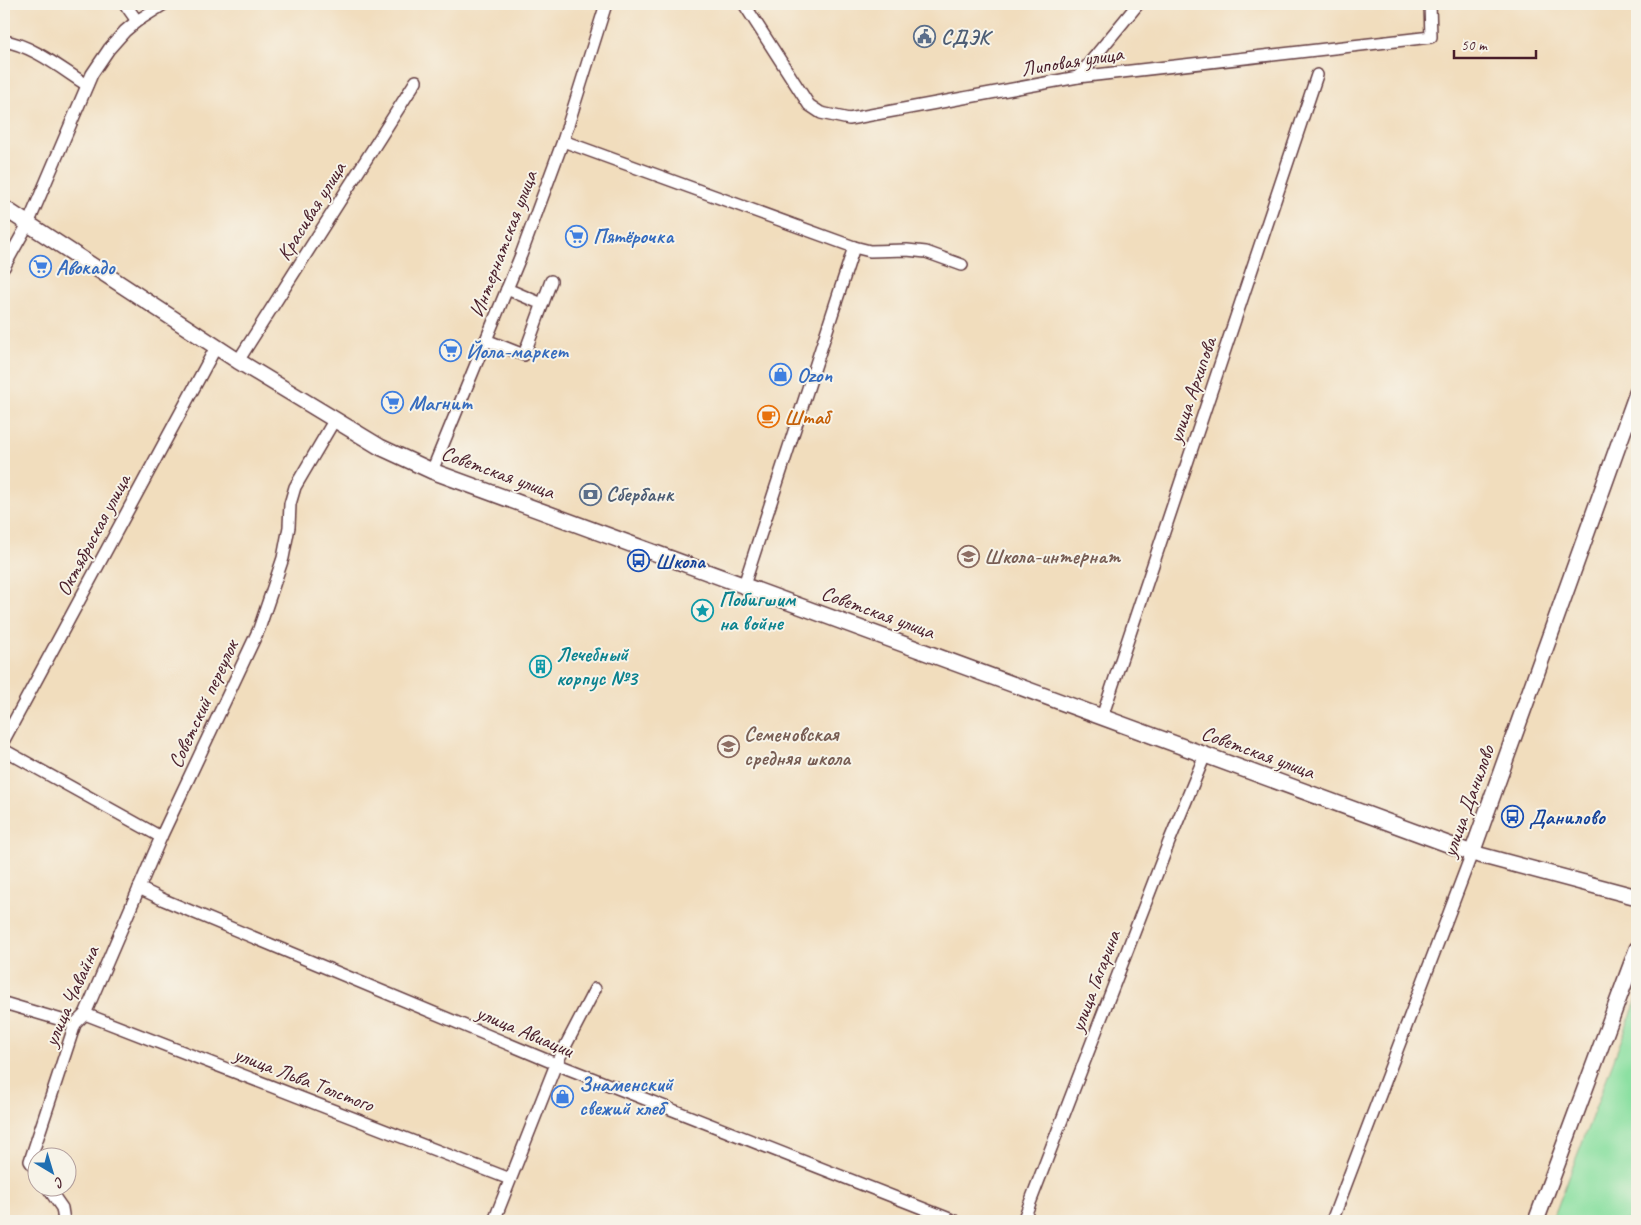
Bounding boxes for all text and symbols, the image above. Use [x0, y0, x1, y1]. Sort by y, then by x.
place label: СДЭК [941, 24, 994, 50]
public building icon: СДЭК [913, 25, 937, 49]
scale bar [1454, 28, 1536, 60]
text: 50 m [1461, 36, 1488, 55]
street label: Липовая улица [1019, 40, 1127, 82]
street label: Красивая улица [270, 155, 353, 265]
street label: Интернатская улица [463, 165, 544, 321]
place label: Пятёрочка [593, 223, 675, 249]
supermarket icon: Пятёрочка [565, 224, 589, 248]
place label: Авокадо [56, 254, 117, 280]
supermarket icon: Авокадо [28, 255, 52, 279]
street label: улица Архипова [1161, 332, 1223, 448]
place label: Йола-маркет [466, 338, 569, 364]
supermarket icon: Йола-маркет [438, 339, 462, 363]
place label: Ozon [797, 362, 832, 388]
shop icon: Ozon [769, 363, 793, 387]
place label: Магнит [409, 390, 474, 416]
supermarket icon: Магнит [381, 391, 405, 415]
place label: Штаб [784, 404, 833, 430]
cafe icon: Штаб [756, 405, 780, 429]
street label: Советская улица [438, 440, 560, 505]
street label: Октябрьская улица [50, 468, 137, 600]
place label: Сбербанк [606, 481, 675, 507]
bank icon: Сбербанк [578, 482, 602, 506]
place label: Школа-интернат [984, 543, 1121, 569]
school or university icon: Школа-интернат [956, 544, 980, 568]
place label: Школа [655, 548, 707, 574]
bus stop icon: Школа [627, 549, 651, 573]
street label: Советская улица [818, 580, 940, 645]
place label: Побигшим на войне [719, 586, 797, 636]
place icon: Побигшим на войне [691, 599, 715, 623]
street label: Советский переулок [162, 634, 245, 772]
place label: Лечебный корпус №3 [556, 641, 640, 692]
building icon: Лечебный корпус №3 [528, 654, 552, 678]
street label: Советская улица [1198, 720, 1320, 785]
place label: Семеновская средняя школа [744, 721, 852, 771]
school or university icon: Семеновская средняя школа [716, 734, 740, 758]
street label: улица Данилово [1435, 740, 1501, 862]
place label: Данилово [1529, 804, 1606, 830]
bus stop icon: Данилово [1501, 805, 1525, 829]
street label: улица Гагарина [1063, 925, 1127, 1037]
street label: улица Чавайна [37, 940, 105, 1052]
street label: улица Авиации [471, 998, 578, 1063]
street label: улица Льва Толстого [229, 1040, 379, 1118]
place label: Знаменский свежий хлеб [579, 1071, 675, 1121]
shop icon: Знаменский свежий хлеб [551, 1084, 575, 1108]
north arrow [28, 1148, 78, 1198]
text: С [50, 1173, 68, 1192]

